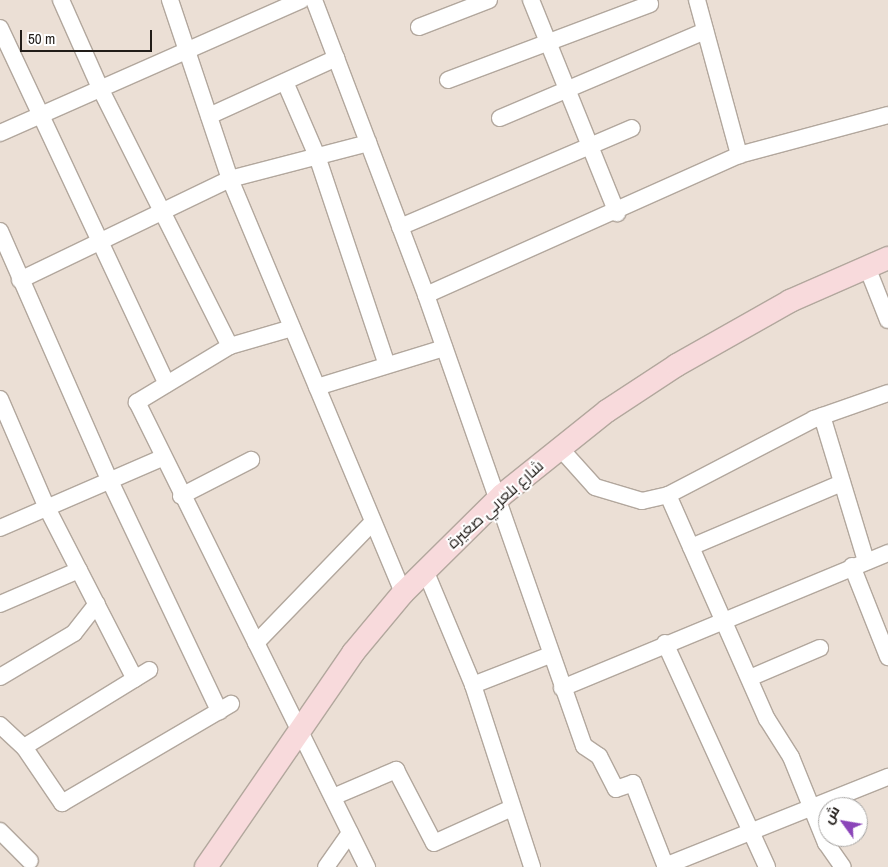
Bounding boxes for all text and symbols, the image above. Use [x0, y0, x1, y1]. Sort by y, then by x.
scale bar [22, 20, 155, 52]
text: 50 m [28, 28, 55, 49]
street label: شارع بلعربي صغيرة [443, 456, 547, 552]
north arrow [818, 797, 868, 847]
text: ش [819, 802, 844, 827]

